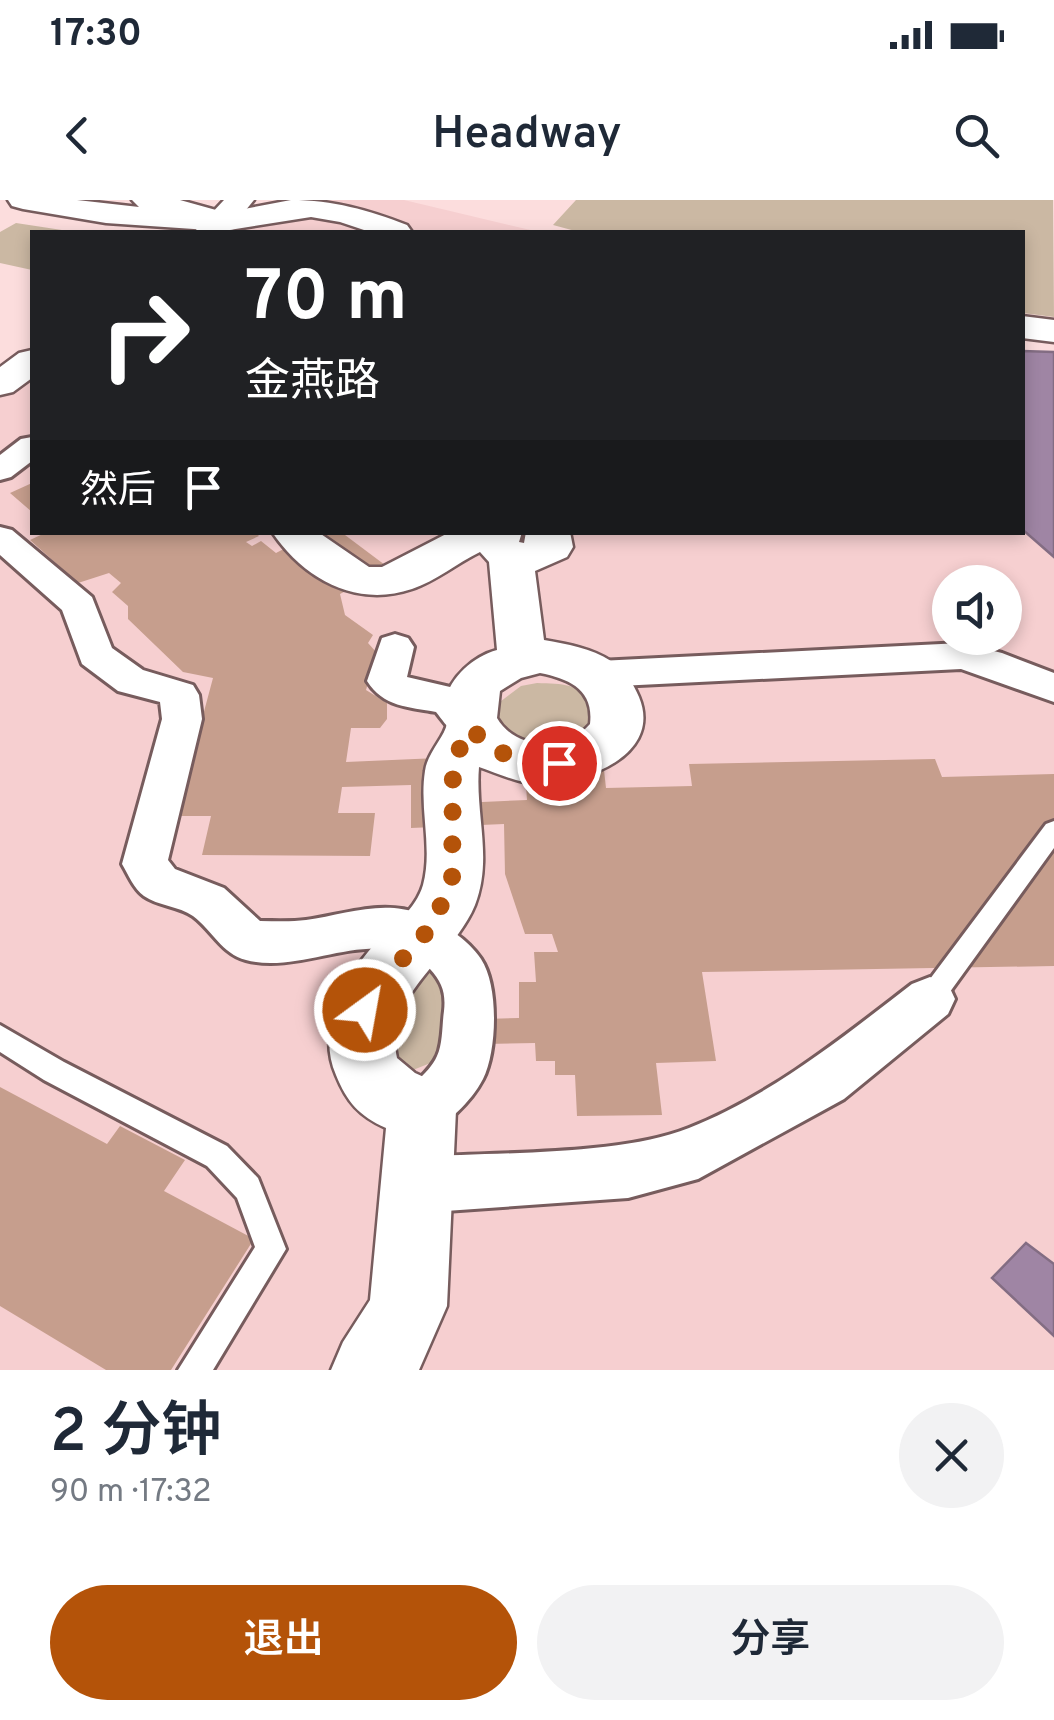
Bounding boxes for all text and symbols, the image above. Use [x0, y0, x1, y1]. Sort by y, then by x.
text: 17:30 [50, 11, 142, 60]
text: Headway [432, 107, 622, 164]
icon: back [50, 108, 105, 163]
icon: search [949, 108, 1004, 163]
text: 70 m [245, 256, 408, 345]
icon: right [80, 270, 210, 400]
text: 金燕路 [245, 355, 380, 412]
icon: arrive [176, 460, 231, 515]
text: 然后 [80, 468, 156, 517]
map controls [932, 565, 1022, 655]
button: sound [932, 565, 1022, 655]
pin [517, 721, 602, 806]
icon: arrive [532, 736, 587, 791]
position arrow [313, 958, 417, 1062]
text: 2 分钟 [50, 1397, 221, 1473]
button: close [899, 1403, 1004, 1508]
text: 90 m · 17:32 [50, 1473, 212, 1513]
button: 退出 [50, 1585, 517, 1700]
button: 分享 [537, 1585, 1004, 1700]

